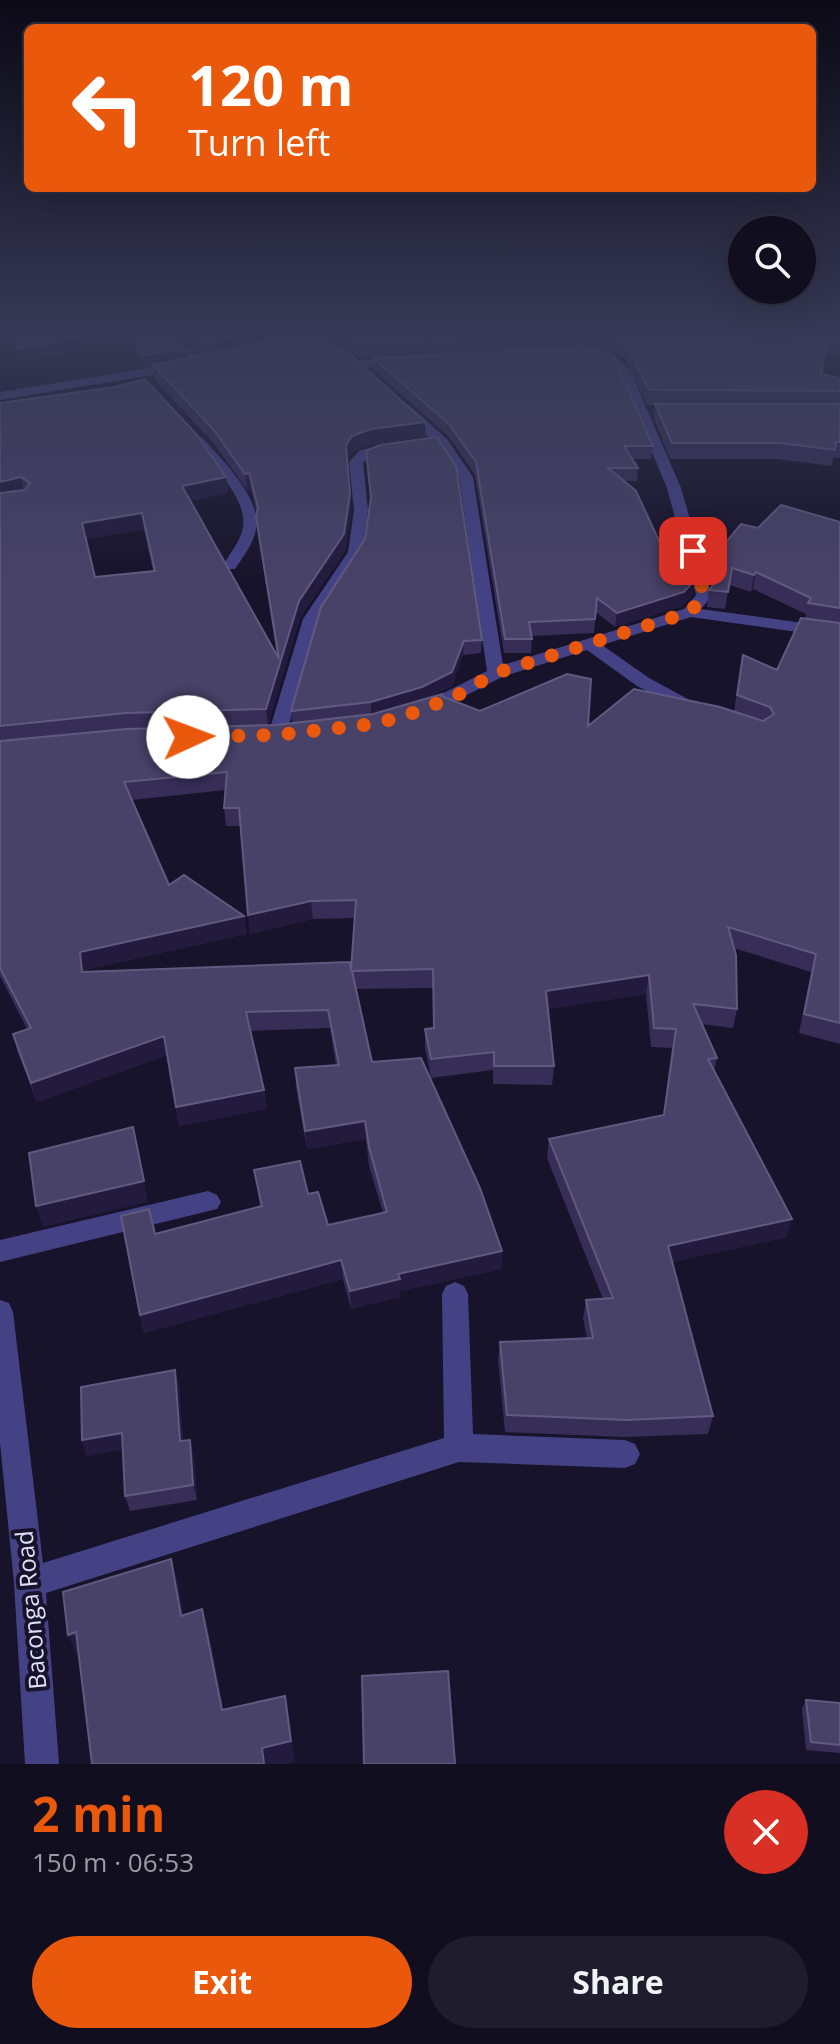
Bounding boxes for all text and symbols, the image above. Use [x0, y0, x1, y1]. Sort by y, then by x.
text: 120 m [188, 46, 354, 122]
icon: left [56, 56, 160, 160]
text: Turn left [188, 118, 330, 167]
map controls [728, 216, 816, 304]
button: search [728, 216, 816, 304]
pin [659, 517, 727, 585]
icon: arrive [671, 529, 715, 573]
position arrow [146, 695, 230, 779]
street label: Baconga Road [7, 1529, 53, 1691]
text: 2 min [32, 1781, 165, 1846]
button: close [724, 1790, 808, 1874]
text: 150 m · 06:53 [32, 1844, 194, 1880]
button: Exit [32, 1936, 412, 2028]
button: Share [428, 1936, 808, 2028]

